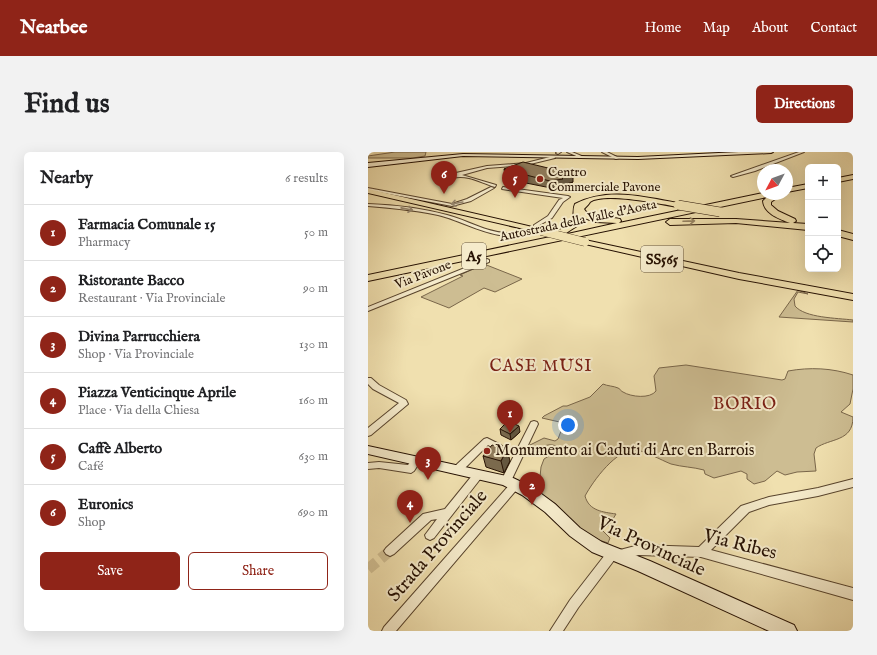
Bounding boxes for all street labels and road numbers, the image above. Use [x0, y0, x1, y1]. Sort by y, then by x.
street label: Autostrada della Valle d'Aosta [497, 196, 658, 246]
road number: A5 [462, 243, 486, 269]
road number: SS565 [641, 246, 683, 272]
street label: Via Pavone [392, 257, 454, 294]
street label: Strada Provinciale [383, 485, 493, 607]
street label: Via Provinciale [592, 511, 709, 583]
street label: Via Ribes [700, 524, 779, 566]

